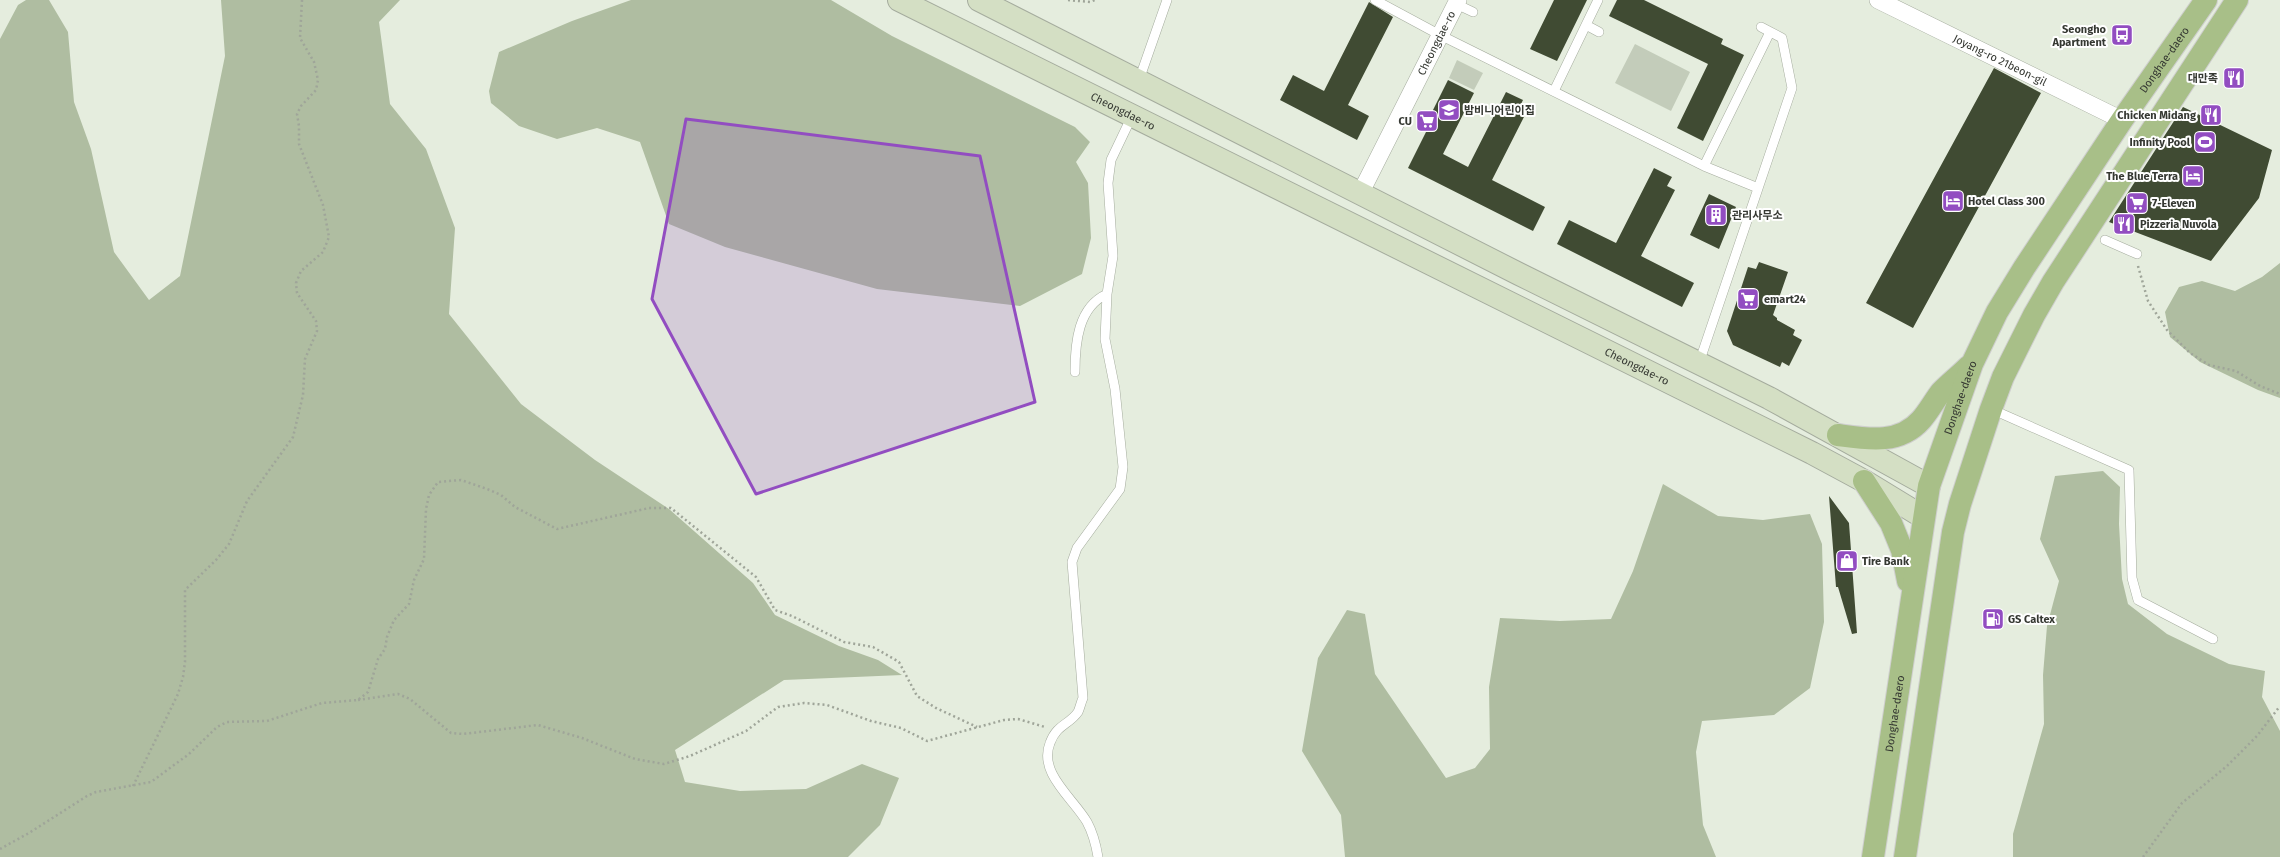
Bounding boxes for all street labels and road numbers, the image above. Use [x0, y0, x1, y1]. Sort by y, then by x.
street label: Cheongdae-ro [1415, 9, 1458, 77]
street label: Donghae-daero [2137, 24, 2192, 95]
street label: Joyang-ro 21beon-gil [1951, 32, 2049, 89]
street label: Cheongdae-ro [1089, 90, 1157, 133]
street label: Cheongdae-ro [1603, 345, 1672, 388]
street label: Donghae-daero [1941, 359, 1979, 436]
street label: Donghae-daero [1882, 674, 1907, 753]

